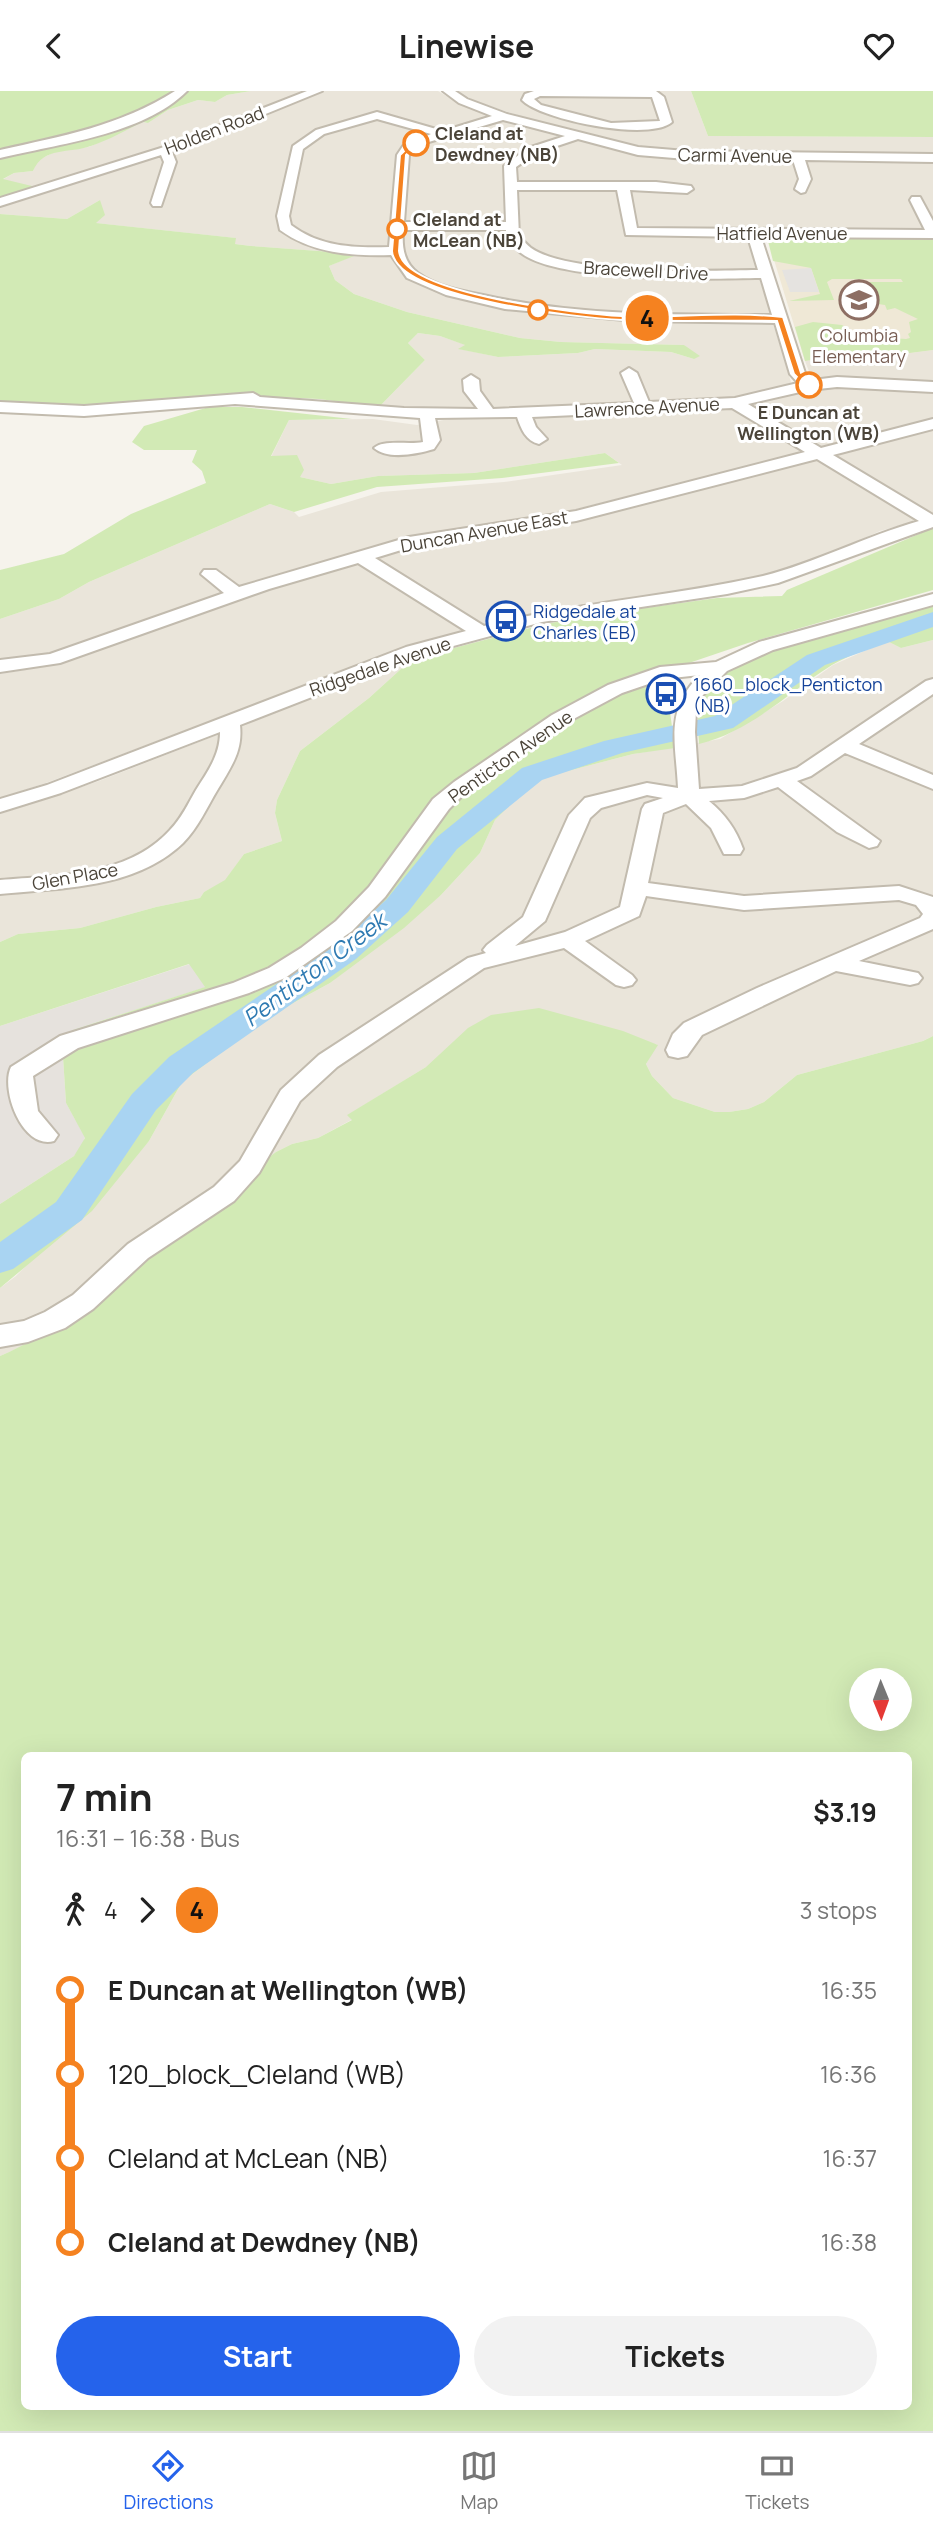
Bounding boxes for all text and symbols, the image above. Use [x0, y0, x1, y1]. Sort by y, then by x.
text: Linewise [399, 24, 534, 68]
icon: back [35, 27, 73, 65]
icon: heart [860, 27, 898, 65]
street label: Holden Road [161, 100, 267, 160]
place label: Cleland at Dewdney (NB) [435, 121, 559, 166]
marker: Cleland at Dewdney (NB) [403, 130, 429, 156]
street label: Carmi Avenue [678, 142, 792, 168]
place label: Cleland at McLean (NB) [413, 207, 525, 252]
marker: Cleland at McLean (NB) [387, 219, 407, 239]
street label: Hatfield Avenue [717, 221, 848, 245]
street label: Bracewell Drive [583, 255, 709, 285]
school or university icon: Columbia Elementary [838, 279, 880, 321]
line badge: 4 [624, 295, 670, 341]
unlabelled marker [528, 300, 548, 320]
text: 4 [640, 301, 654, 334]
place label: Columbia Elementary [812, 323, 906, 368]
marker: E Duncan at Wellington (WB) [796, 372, 822, 398]
street label: Lawrence Avenue [574, 391, 720, 423]
place label: E Duncan at Wellington (WB) [737, 400, 881, 445]
street label: Duncan Avenue East [398, 504, 570, 558]
place label: Ridgedale at Charles (EB) [533, 599, 637, 644]
bus stop icon: Ridgedale at Charles (EB) [485, 600, 527, 642]
street label: Ridgedale Avenue [306, 631, 454, 701]
place label: 1660_block_Penticton (NB) [693, 672, 883, 717]
bus stop icon: 1660_block_Penticton (NB) [645, 673, 687, 715]
street label: Penticton Avenue [443, 704, 577, 808]
street label: Glen Place [30, 857, 120, 895]
water label: Penticton Creek [236, 903, 395, 1033]
north arrow [849, 1668, 912, 1731]
map controls [849, 1668, 912, 1731]
text: 7 min [56, 1770, 152, 1822]
text: $3.19 [813, 1794, 877, 1830]
text: 16:31 – 16:38 · Bus [56, 1822, 240, 1854]
icon: walk [56, 1891, 94, 1929]
icon: forward [128, 1891, 166, 1929]
text: 4 [190, 1893, 204, 1926]
text: 4 [104, 1894, 118, 1926]
text: 3 stops [800, 1894, 877, 1926]
text: E Duncan at Wellington (WB) [108, 1972, 469, 2008]
text: 16:35 [821, 1974, 877, 2006]
text: 120_block_Cleland (WB) [108, 2056, 406, 2092]
text: 16:36 [820, 2058, 877, 2090]
text: Cleland at McLean (NB) [108, 2140, 390, 2176]
text: 16:37 [823, 2142, 877, 2174]
text: Cleland at Dewdney (NB) [108, 2224, 421, 2260]
text: 16:38 [821, 2226, 877, 2258]
button: Start [56, 2316, 460, 2396]
button: Tickets [474, 2316, 877, 2396]
tab: Directions [123, 2447, 213, 2515]
tab: Map [460, 2447, 498, 2515]
tab: Tickets [745, 2447, 810, 2515]

